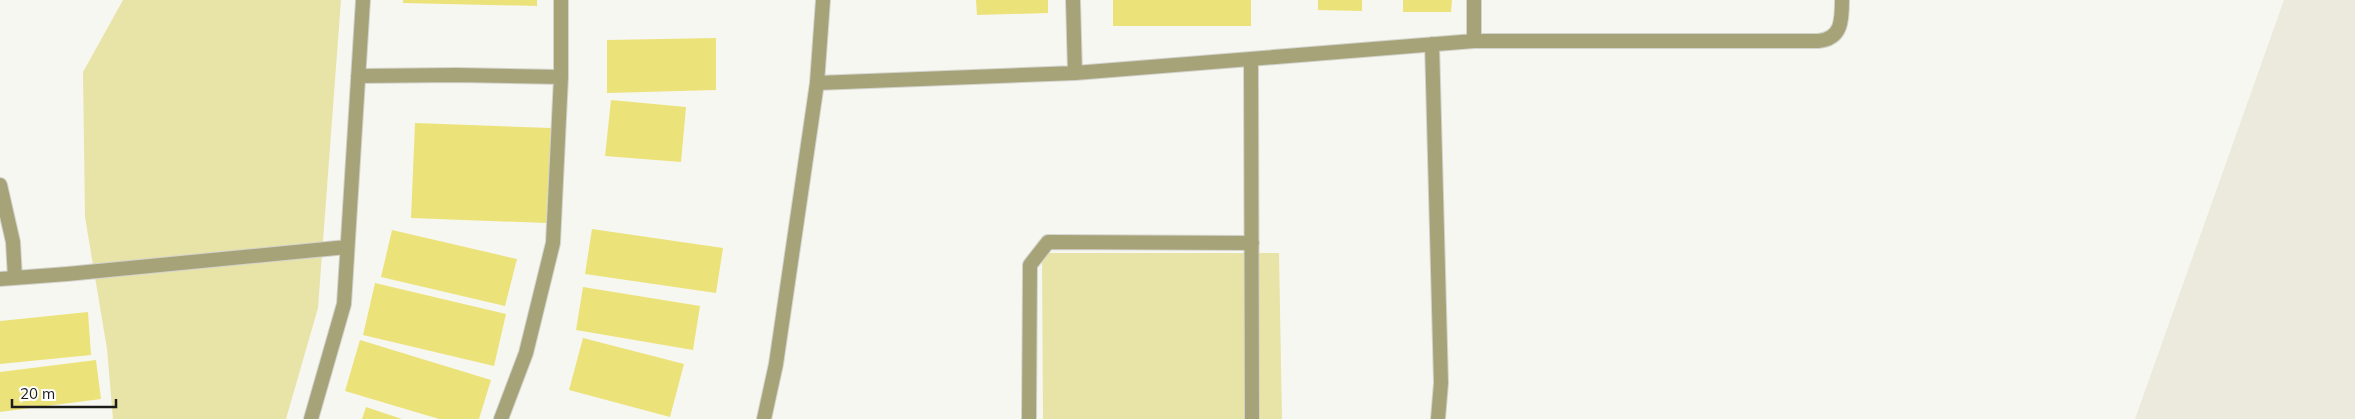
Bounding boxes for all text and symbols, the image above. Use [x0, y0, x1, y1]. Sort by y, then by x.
scale bar [12, 376, 116, 408]
text: 20 m [20, 384, 55, 403]

